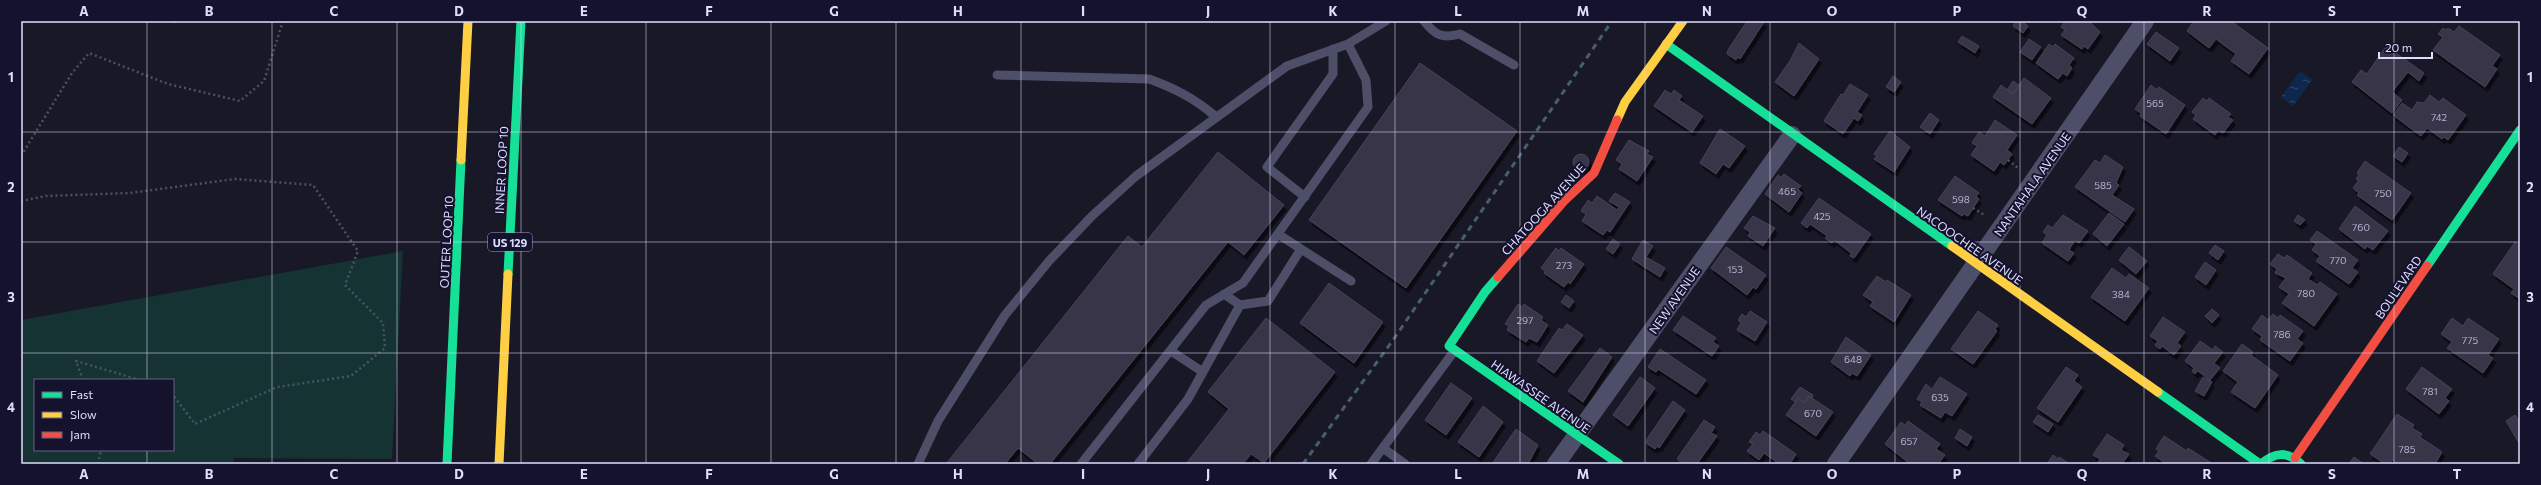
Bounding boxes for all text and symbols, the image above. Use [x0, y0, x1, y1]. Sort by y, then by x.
text: A [79, 3, 89, 19]
text: B [205, 3, 214, 19]
text: C [330, 3, 339, 19]
text: D [454, 3, 464, 19]
text: E [580, 3, 588, 19]
text: F [705, 3, 713, 19]
text: G [829, 3, 839, 19]
text: H [953, 3, 963, 19]
text: I [1081, 3, 1085, 19]
text: J [1206, 3, 1210, 19]
text: K [1328, 3, 1338, 19]
text: L [1454, 3, 1462, 19]
text: M [1577, 3, 1589, 19]
text: N [1702, 3, 1712, 19]
text: O [1827, 3, 1838, 19]
text: P [1953, 3, 1962, 19]
text: Q [2077, 3, 2088, 19]
text: R [2203, 3, 2212, 19]
text: S [2328, 3, 2336, 19]
text: T [2453, 3, 2462, 19]
scale bar [2379, 34, 2432, 60]
text: 20 m [2385, 40, 2412, 54]
text: 1 [8, 69, 14, 85]
text: 1 [2527, 69, 2533, 85]
house number: 565 [2146, 97, 2164, 109]
house number: 742 [2431, 111, 2447, 123]
street label: INNER LOOP 10 [492, 126, 510, 214]
street label: NANTAHALA AVENUE [1991, 129, 2073, 239]
street label: CHATOOGA AVENUE [1498, 160, 1588, 258]
text: 2 [7, 179, 15, 195]
house number: 585 [2094, 179, 2112, 191]
text: 2 [2526, 179, 2534, 195]
house number: 465 [1778, 185, 1796, 197]
house number: 750 [2374, 187, 2392, 199]
house number: 598 [1952, 193, 1970, 205]
street label: OUTER LOOP 10 [437, 195, 455, 289]
street label: NACOOCHEE AVENUE [1914, 203, 2026, 287]
house number: 425 [1813, 210, 1831, 222]
house number: 760 [2352, 221, 2370, 233]
road number: US 129 [488, 233, 532, 251]
street label: BOULEVARD [2372, 253, 2424, 321]
house number: 770 [2329, 254, 2347, 266]
house number: 273 [1556, 259, 1573, 271]
house number: 153 [1727, 263, 1743, 275]
street label: NEW AVENUE [1646, 264, 1702, 336]
house number: 780 [2297, 287, 2315, 299]
house number: 384 [2112, 288, 2130, 300]
text: 3 [7, 289, 15, 305]
text: 3 [2526, 289, 2534, 305]
house number: 297 [1517, 314, 1533, 326]
house number: 786 [2273, 328, 2291, 340]
house number: 775 [2462, 334, 2478, 346]
house number: 648 [1844, 353, 1862, 365]
street label: HIAWASSEE AVENUE [1489, 357, 1593, 435]
legend [34, 379, 174, 451]
house number: 781 [2422, 385, 2438, 397]
text: Fast [70, 387, 93, 401]
house number: 635 [1931, 391, 1949, 403]
text: 4 [7, 399, 15, 415]
text: 4 [2526, 399, 2534, 415]
text: Slow [70, 407, 97, 421]
house number: 670 [1804, 407, 1822, 419]
text: Jam [70, 427, 90, 442]
house number: 657 [1900, 435, 1918, 447]
house number: 785 [2398, 443, 2416, 455]
text: A [79, 466, 89, 482]
text: B [205, 466, 214, 482]
text: C [330, 466, 339, 482]
text: D [454, 466, 464, 482]
text: E [580, 466, 588, 482]
text: F [705, 466, 713, 482]
text: G [829, 466, 839, 482]
text: H [953, 466, 963, 482]
text: I [1081, 466, 1085, 482]
text: J [1206, 466, 1210, 482]
text: K [1328, 466, 1338, 482]
text: L [1454, 466, 1462, 482]
text: M [1577, 466, 1589, 482]
text: N [1702, 466, 1712, 482]
text: O [1827, 466, 1838, 482]
text: P [1953, 466, 1962, 482]
text: Q [2077, 466, 2088, 482]
text: R [2203, 466, 2212, 482]
text: S [2328, 466, 2336, 482]
text: T [2453, 466, 2462, 482]

